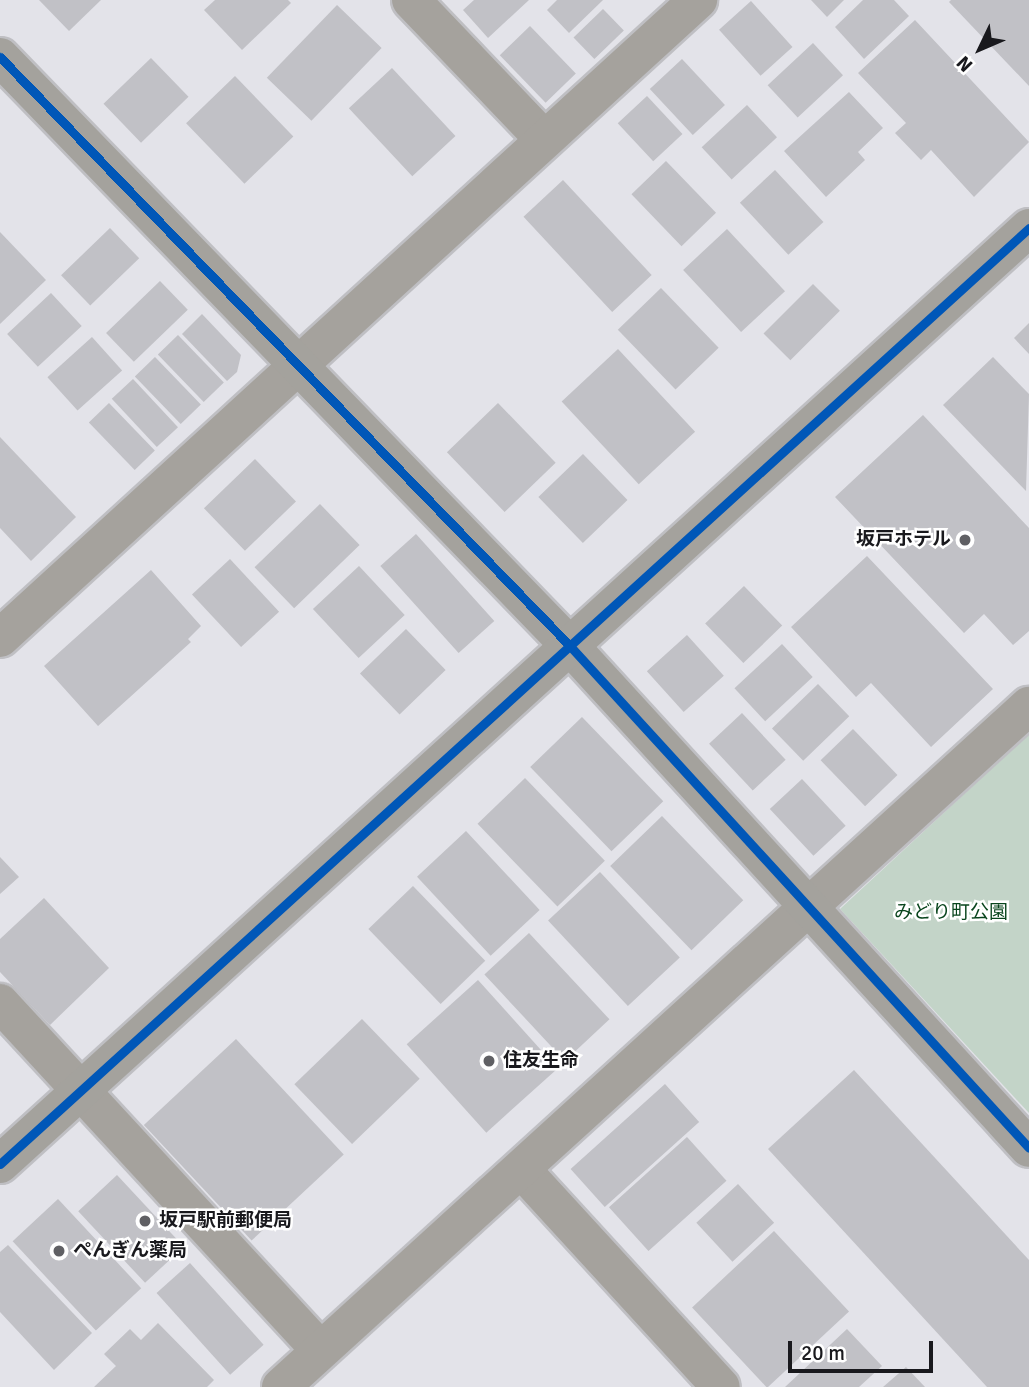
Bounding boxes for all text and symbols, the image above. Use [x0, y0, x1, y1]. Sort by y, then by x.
north arrow [945, 14, 1015, 84]
text: N [952, 50, 978, 77]
place label: 坂戸ホテル [856, 529, 951, 551]
marker: 坂戸ホテル [957, 532, 973, 548]
park label: みどり町公園 [894, 902, 1008, 924]
place label: 住友生命 [503, 1050, 579, 1072]
marker: 住友生命 [481, 1053, 497, 1069]
place label: 坂戸駅前郵便局 [159, 1210, 292, 1232]
marker: 坂戸駅前郵便局 [137, 1213, 153, 1229]
place label: ぺんぎん薬局 [73, 1240, 187, 1262]
marker: ぺんぎん薬局 [51, 1243, 67, 1259]
scale bar [791, 1328, 936, 1372]
text: 20 m [801, 1340, 845, 1366]

